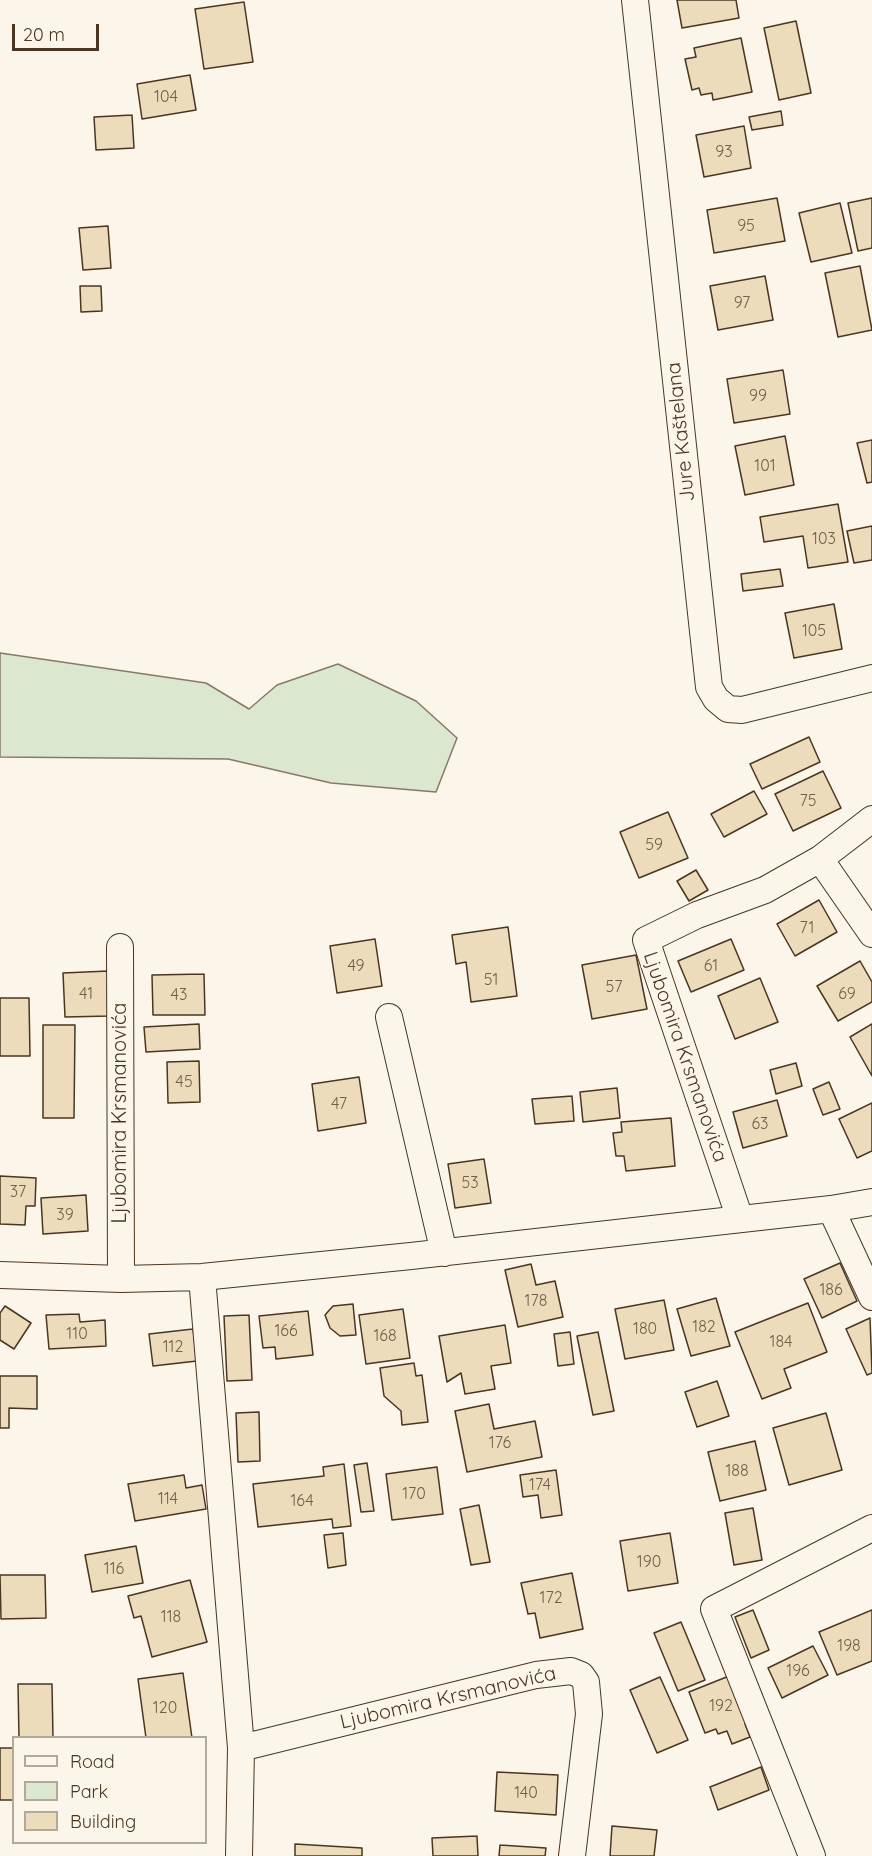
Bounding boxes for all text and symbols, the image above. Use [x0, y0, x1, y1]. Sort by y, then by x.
scale bar [15, 12, 102, 50]
text: 20 m [23, 23, 65, 46]
house number: 104 [154, 87, 178, 107]
house number: 93 [715, 142, 733, 162]
house number: 95 [737, 216, 755, 236]
house number: 97 [734, 293, 750, 313]
street label: Jure Kaštelana [662, 361, 700, 503]
house number: 99 [749, 386, 767, 406]
house number: 101 [754, 456, 776, 476]
house number: 103 [812, 529, 836, 549]
house number: 105 [802, 621, 826, 641]
house number: 75 [800, 791, 816, 811]
house number: 59 [645, 835, 663, 855]
house number: 71 [800, 918, 814, 938]
street label: Ljubomira Krsmanovića [638, 949, 732, 1165]
house number: 49 [347, 956, 365, 976]
house number: 61 [704, 956, 718, 976]
house number: 51 [484, 970, 498, 990]
house number: 57 [606, 977, 622, 997]
house number: 41 [79, 984, 93, 1004]
house number: 69 [838, 984, 856, 1004]
house number: 43 [171, 985, 187, 1005]
street label: Ljubomira Krsmanovića [108, 1003, 132, 1223]
house number: 45 [175, 1072, 193, 1092]
house number: 47 [331, 1094, 347, 1114]
house number: 63 [752, 1114, 768, 1134]
house number: 53 [461, 1173, 479, 1193]
house number: 37 [10, 1182, 26, 1202]
house number: 39 [56, 1205, 74, 1225]
house number: 186 [819, 1280, 843, 1300]
house number: 178 [525, 1291, 547, 1311]
house number: 182 [692, 1317, 716, 1337]
house number: 180 [633, 1319, 657, 1339]
house number: 166 [274, 1321, 298, 1341]
house number: 110 [66, 1324, 88, 1344]
house number: 168 [373, 1326, 397, 1346]
house number: 184 [770, 1332, 792, 1352]
house number: 112 [163, 1337, 183, 1357]
house number: 176 [489, 1433, 511, 1453]
house number: 188 [725, 1461, 749, 1481]
house number: 174 [529, 1475, 551, 1495]
house number: 170 [402, 1484, 426, 1504]
house number: 114 [158, 1489, 178, 1509]
house number: 164 [290, 1491, 314, 1511]
house number: 190 [637, 1552, 661, 1572]
house number: 116 [104, 1559, 124, 1579]
house number: 172 [540, 1588, 562, 1608]
house number: 118 [161, 1607, 181, 1627]
house number: 198 [837, 1636, 861, 1656]
street label: Ljubomira Krsmanovića [338, 1661, 558, 1735]
house number: 196 [786, 1661, 810, 1681]
house number: 192 [709, 1696, 733, 1716]
house number: 120 [153, 1698, 177, 1718]
legend [12, 1736, 207, 1844]
text: Road [70, 1750, 115, 1773]
text: Park [70, 1780, 108, 1803]
house number: 140 [514, 1783, 538, 1803]
text: Building [70, 1810, 136, 1833]

